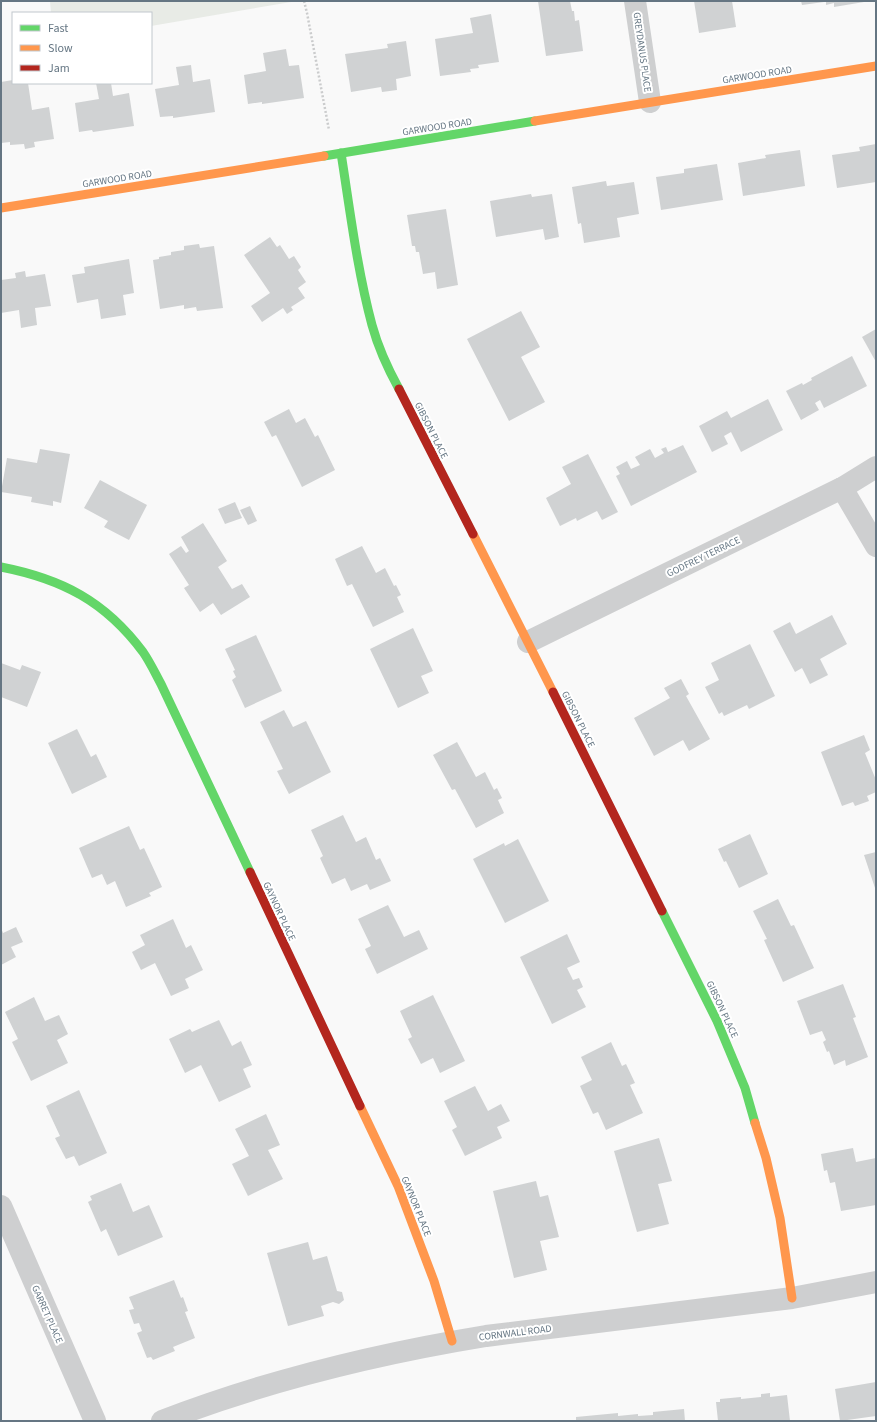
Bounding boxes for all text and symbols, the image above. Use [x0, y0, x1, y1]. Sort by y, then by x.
street label: GREYDANUS PLACE [629, 11, 655, 93]
legend [12, 12, 152, 84]
text: Fast [48, 20, 68, 37]
text: Slow [48, 40, 73, 57]
text: Jam [48, 60, 70, 77]
street label: GARWOOD ROAD [721, 63, 793, 87]
street label: GARWOOD ROAD [401, 115, 473, 139]
street label: GARWOOD ROAD [81, 167, 153, 191]
street label: GIBSON PLACE [411, 400, 451, 461]
street label: GODFREY TERRACE [664, 533, 742, 581]
street label: GIBSON PLACE [558, 689, 598, 750]
street label: GAYNOR PLACE [259, 880, 299, 943]
street label: GIBSON PLACE [703, 978, 742, 1040]
street label: GAYNOR PLACE [398, 1174, 435, 1239]
street label: GARRET PLACE [28, 1283, 66, 1346]
street label: CORNWALL ROAD [478, 1322, 552, 1344]

